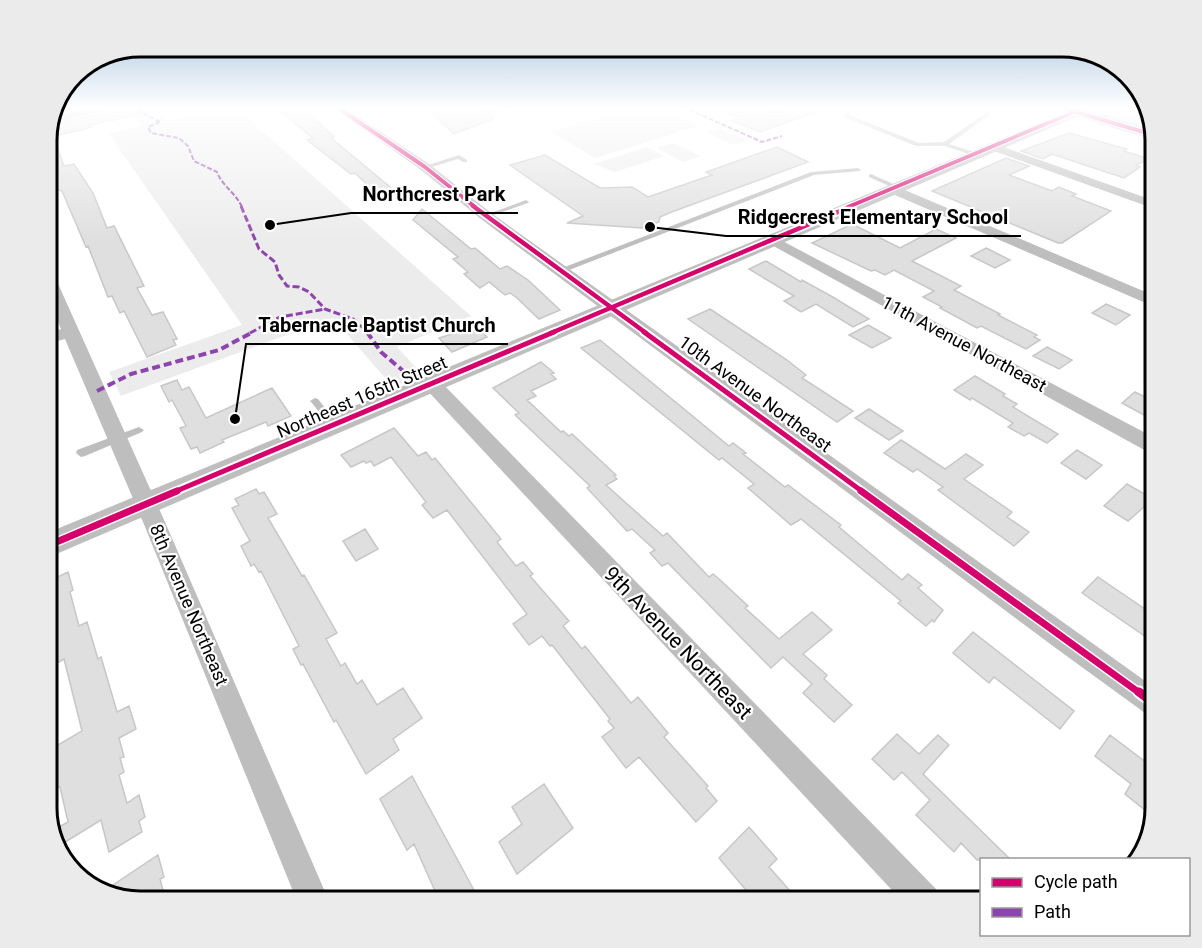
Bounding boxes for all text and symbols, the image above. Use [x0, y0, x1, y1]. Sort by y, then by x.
callout: Northcrest Park [351, 175, 518, 213]
text: Northcrest Park [362, 182, 506, 206]
callout: Ridgecrest Elementary School [726, 198, 1021, 236]
text: Ridgecrest Elementary School [738, 205, 1008, 229]
street label: 11th Avenue Northeast [878, 291, 1050, 396]
callout: Tabernacle Baptist Church [246, 306, 508, 344]
text: Tabernacle Baptist Church [258, 313, 496, 337]
street label: 10th Avenue Northeast [675, 331, 836, 456]
street label: Northeast 165th Street [274, 351, 450, 442]
street label: 8th Avenue Northeast [146, 521, 233, 689]
street label: 9th Avenue Northeast [599, 562, 757, 724]
legend [980, 858, 1190, 936]
text: Cycle path [1034, 871, 1118, 892]
text: Path [1034, 901, 1071, 922]

